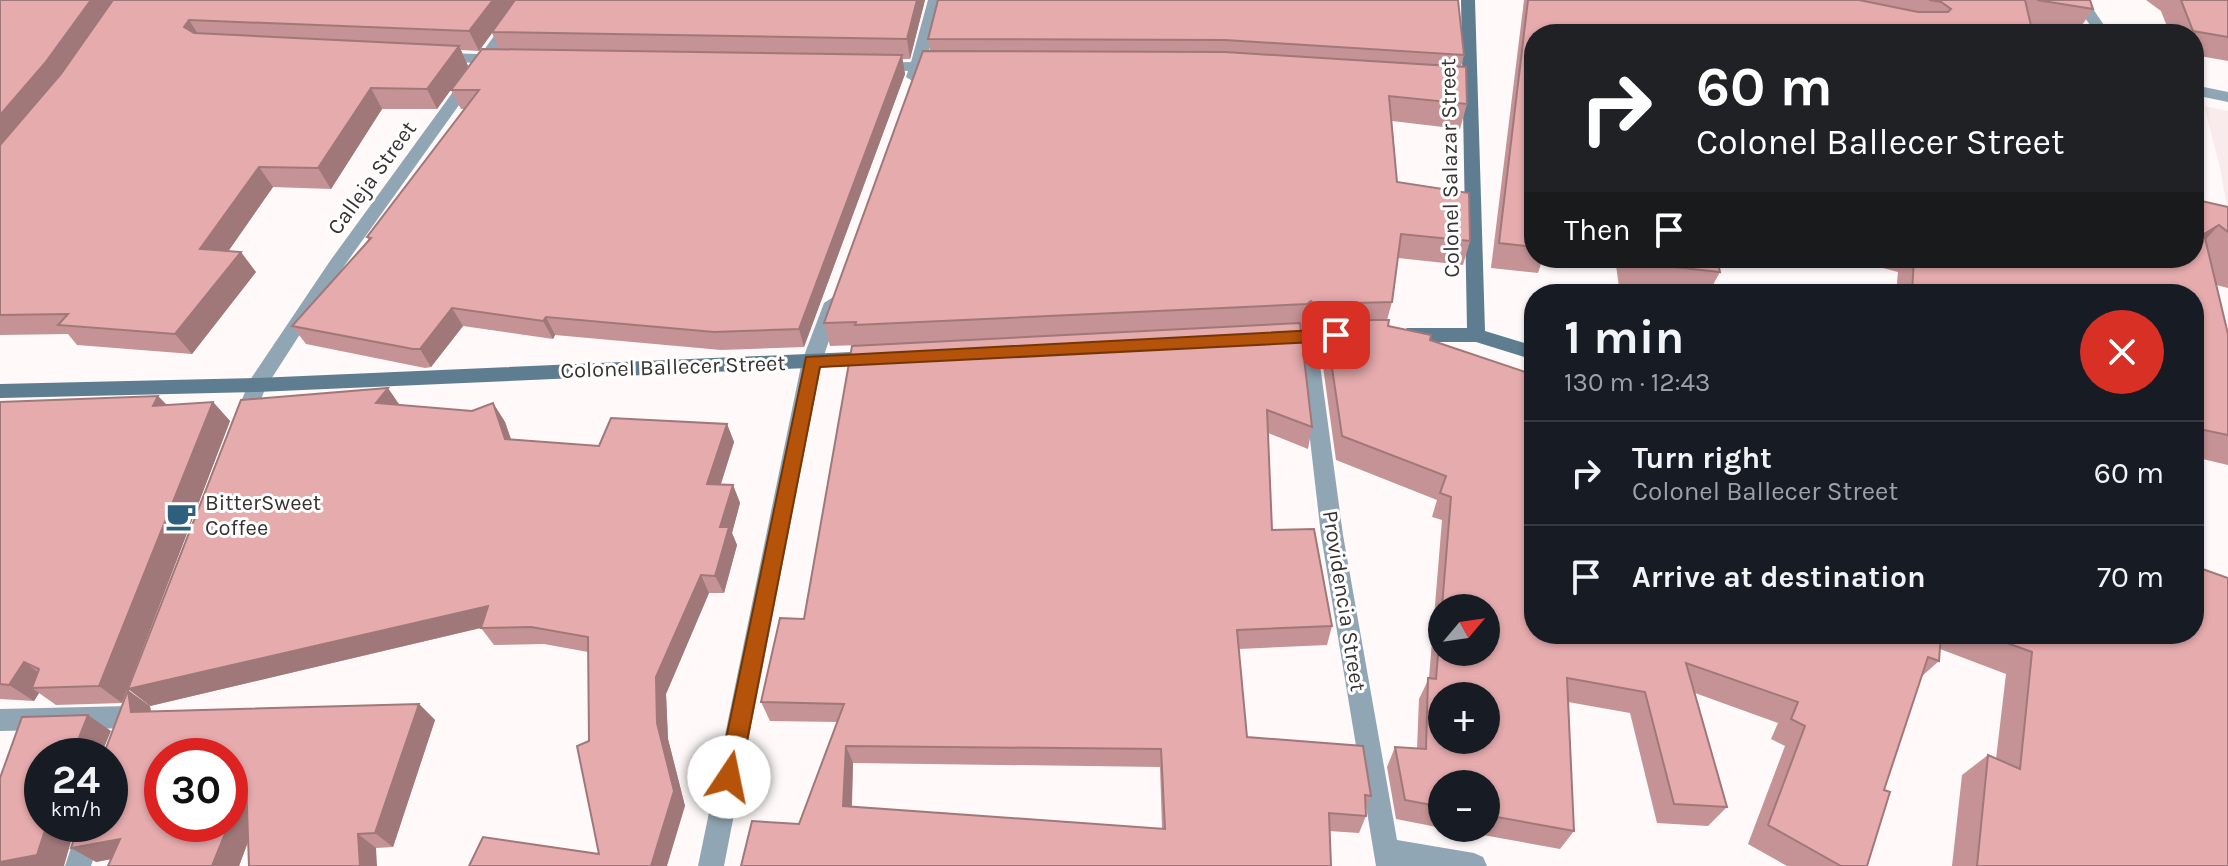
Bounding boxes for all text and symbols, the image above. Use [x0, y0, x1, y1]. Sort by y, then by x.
text: 60 m [1696, 54, 1833, 119]
icon: right [1564, 56, 1668, 160]
street label: Colonel Salazar Street [1435, 58, 1465, 278]
street label: Calleja Street [322, 116, 422, 240]
text: Colonel Ballecer Street [1696, 121, 2065, 163]
icon: arrive [1647, 208, 1691, 252]
text: Then [1564, 212, 1631, 248]
pin [1302, 301, 1370, 369]
text: 1 min [1564, 309, 1684, 365]
button: close [2080, 310, 2164, 394]
icon: arrive [1314, 313, 1358, 357]
street label: Colonel Ballecer Street [560, 350, 786, 384]
text: 130 m · 12:43 [1564, 367, 1710, 398]
text: Turn right [1632, 440, 1772, 476]
icon: right [1564, 451, 1608, 495]
text: 60 m [2094, 455, 2164, 491]
text: Colonel Ballecer Street [1632, 476, 1898, 507]
place label: BitterSweet Coffee [205, 490, 321, 541]
cafe icon: BitterSweet Coffee [164, 499, 198, 533]
street label: Providencia Street [1317, 509, 1371, 693]
icon: arrive [1564, 555, 1608, 599]
text: Arrive at destination [1632, 559, 1926, 595]
text: 70 m [2097, 559, 2164, 595]
north arrow [1428, 594, 1500, 666]
map controls [1428, 594, 1500, 842]
button: + [1428, 682, 1500, 754]
position arrow [687, 735, 771, 819]
speed limit sign: 30 [144, 738, 248, 842]
text: 24 [52, 756, 100, 803]
button: − [1428, 770, 1500, 842]
text: km/h [51, 798, 101, 821]

